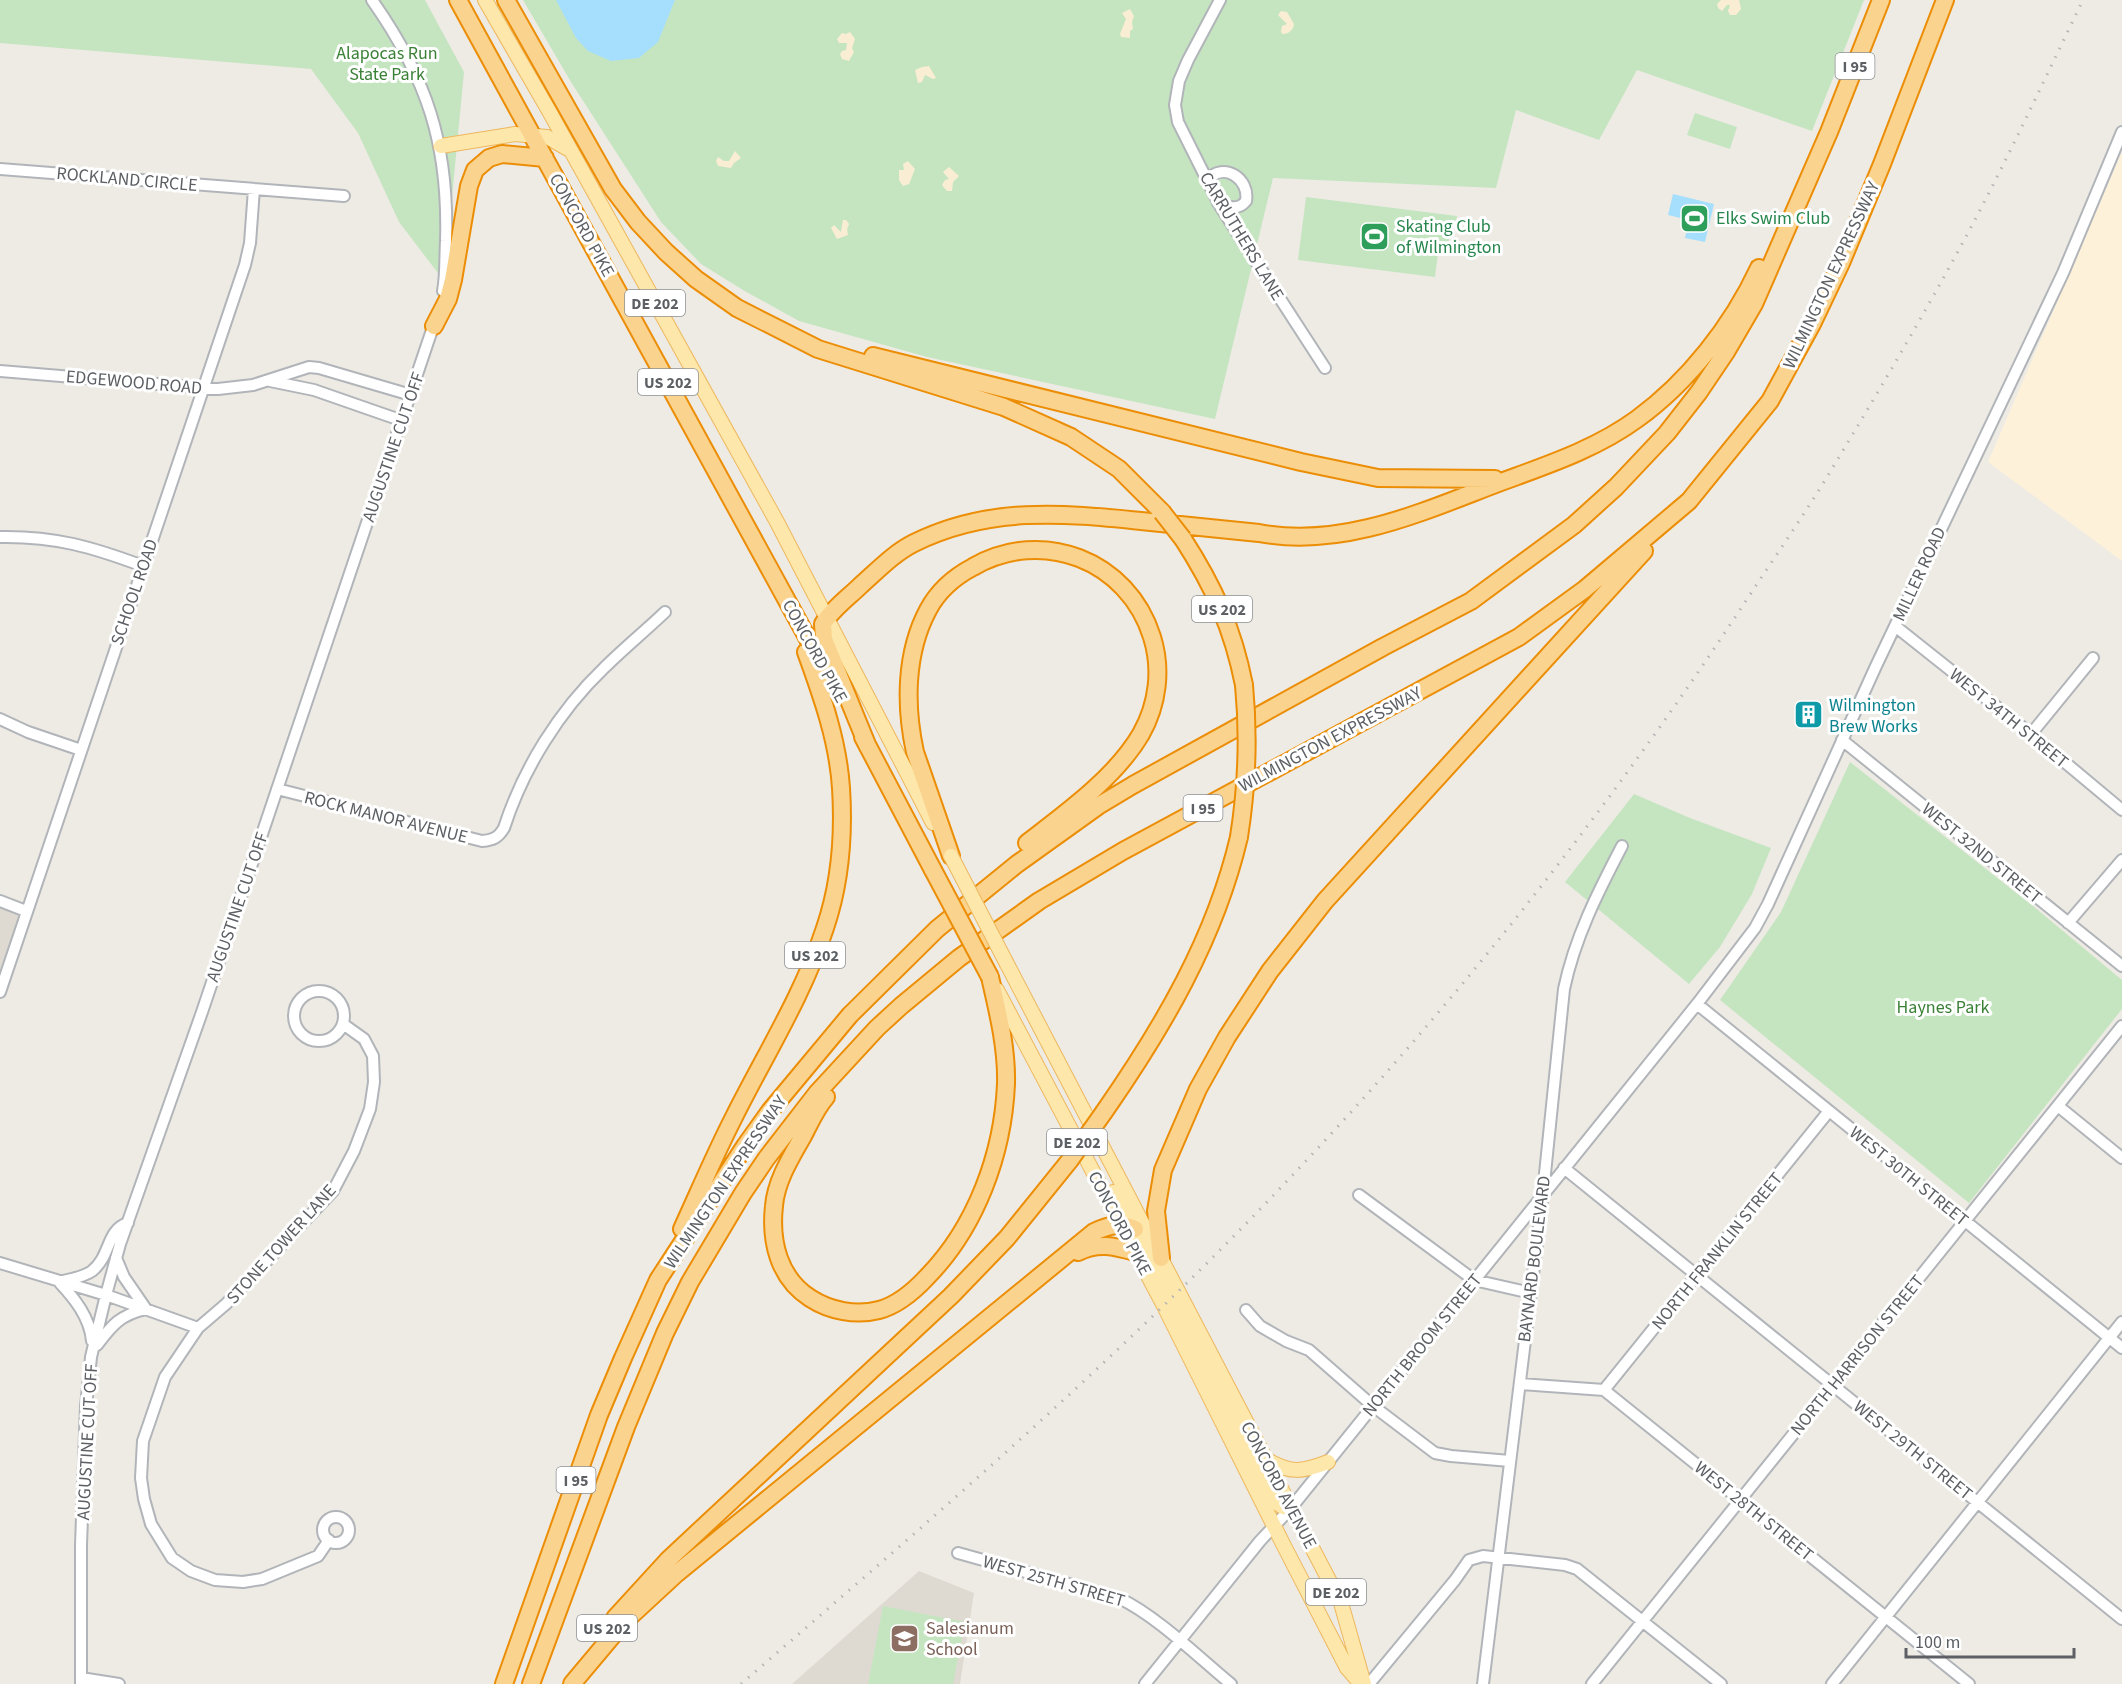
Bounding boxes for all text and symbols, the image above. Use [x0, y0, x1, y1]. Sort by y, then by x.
park label: Alapocas Run State Park [336, 41, 438, 87]
road number: I 95 [1836, 53, 1874, 79]
street label: ROCKLAND CIRCLE [55, 161, 199, 198]
street label: CARRUTHERS LANE [1193, 167, 1290, 305]
street label: CONCORD PIKE [543, 169, 620, 282]
street label: WILMINGTON EXPRESSWAY [1777, 177, 1886, 373]
sports icon: Elks Swim Club [1679, 202, 1711, 234]
place label: Elks Swim Club [1716, 206, 1830, 231]
place label: Skating Club of Wilmington [1396, 214, 1501, 260]
sports icon: Skating Club of Wilmington [1359, 220, 1391, 252]
road number: DE 202 [625, 290, 685, 316]
street label: EDGEWOOD ROAD [65, 364, 203, 401]
street label: AUGUSTINE CUT OFF [356, 369, 431, 525]
road number: US 202 [638, 369, 698, 395]
street label: MILLER ROAD [1887, 523, 1952, 625]
street label: SCHOOL ROAD [105, 536, 164, 649]
street label: CONCORD PIKE [776, 595, 853, 708]
road number: US 202 [1192, 596, 1252, 622]
street label: WEST 34TH STREET [1944, 662, 2074, 775]
street label: WILMINGTON EXPRESSWAY [1234, 680, 1427, 798]
place label: Wilmington Brew Works [1829, 693, 1918, 739]
building icon: Wilmington Brew Works [1792, 699, 1824, 731]
street label: ROCK MANOR AVENUE [301, 785, 470, 850]
road number: I 95 [1184, 795, 1222, 821]
street label: WEST 32ND STREET [1916, 797, 2047, 910]
street label: AUGUSTINE CUT OFF [200, 829, 275, 985]
road number: US 202 [785, 942, 845, 968]
park label: Haynes Park [1897, 995, 1989, 1020]
street label: WILMINGTON EXPRESSWAY [658, 1090, 793, 1274]
street label: WEST 30TH STREET [1844, 1120, 1974, 1233]
road number: DE 202 [1047, 1129, 1107, 1155]
street label: CONCORD PIKE [1082, 1167, 1158, 1280]
street label: NORTH FRANKLIN STREET [1646, 1167, 1789, 1335]
street label: BAYNARD BOULEVARD [1512, 1174, 1557, 1344]
street label: STONE TOWER LANE [221, 1179, 342, 1310]
street label: NORTH BROOM STREET [1357, 1268, 1488, 1422]
street label: NORTH HARRISON STREET [1785, 1270, 1930, 1441]
street label: AUGUSTINE CUT OFF [71, 1363, 104, 1521]
street label: WEST 29TH STREET [1848, 1394, 1978, 1507]
street label: CONCORD AVENUE [1234, 1417, 1323, 1553]
street label: WEST 28TH STREET [1689, 1455, 1819, 1568]
road number: I 95 [556, 1467, 596, 1493]
street label: WEST 25TH STREET [980, 1549, 1128, 1614]
road number: DE 202 [1306, 1579, 1366, 1605]
road number: US 202 [577, 1615, 637, 1641]
place label: Salesianum School [926, 1616, 1014, 1662]
scale bar [1906, 1621, 2074, 1659]
school or university icon: Salesianum School [889, 1622, 921, 1654]
text: 100 m [1915, 1630, 1960, 1655]

